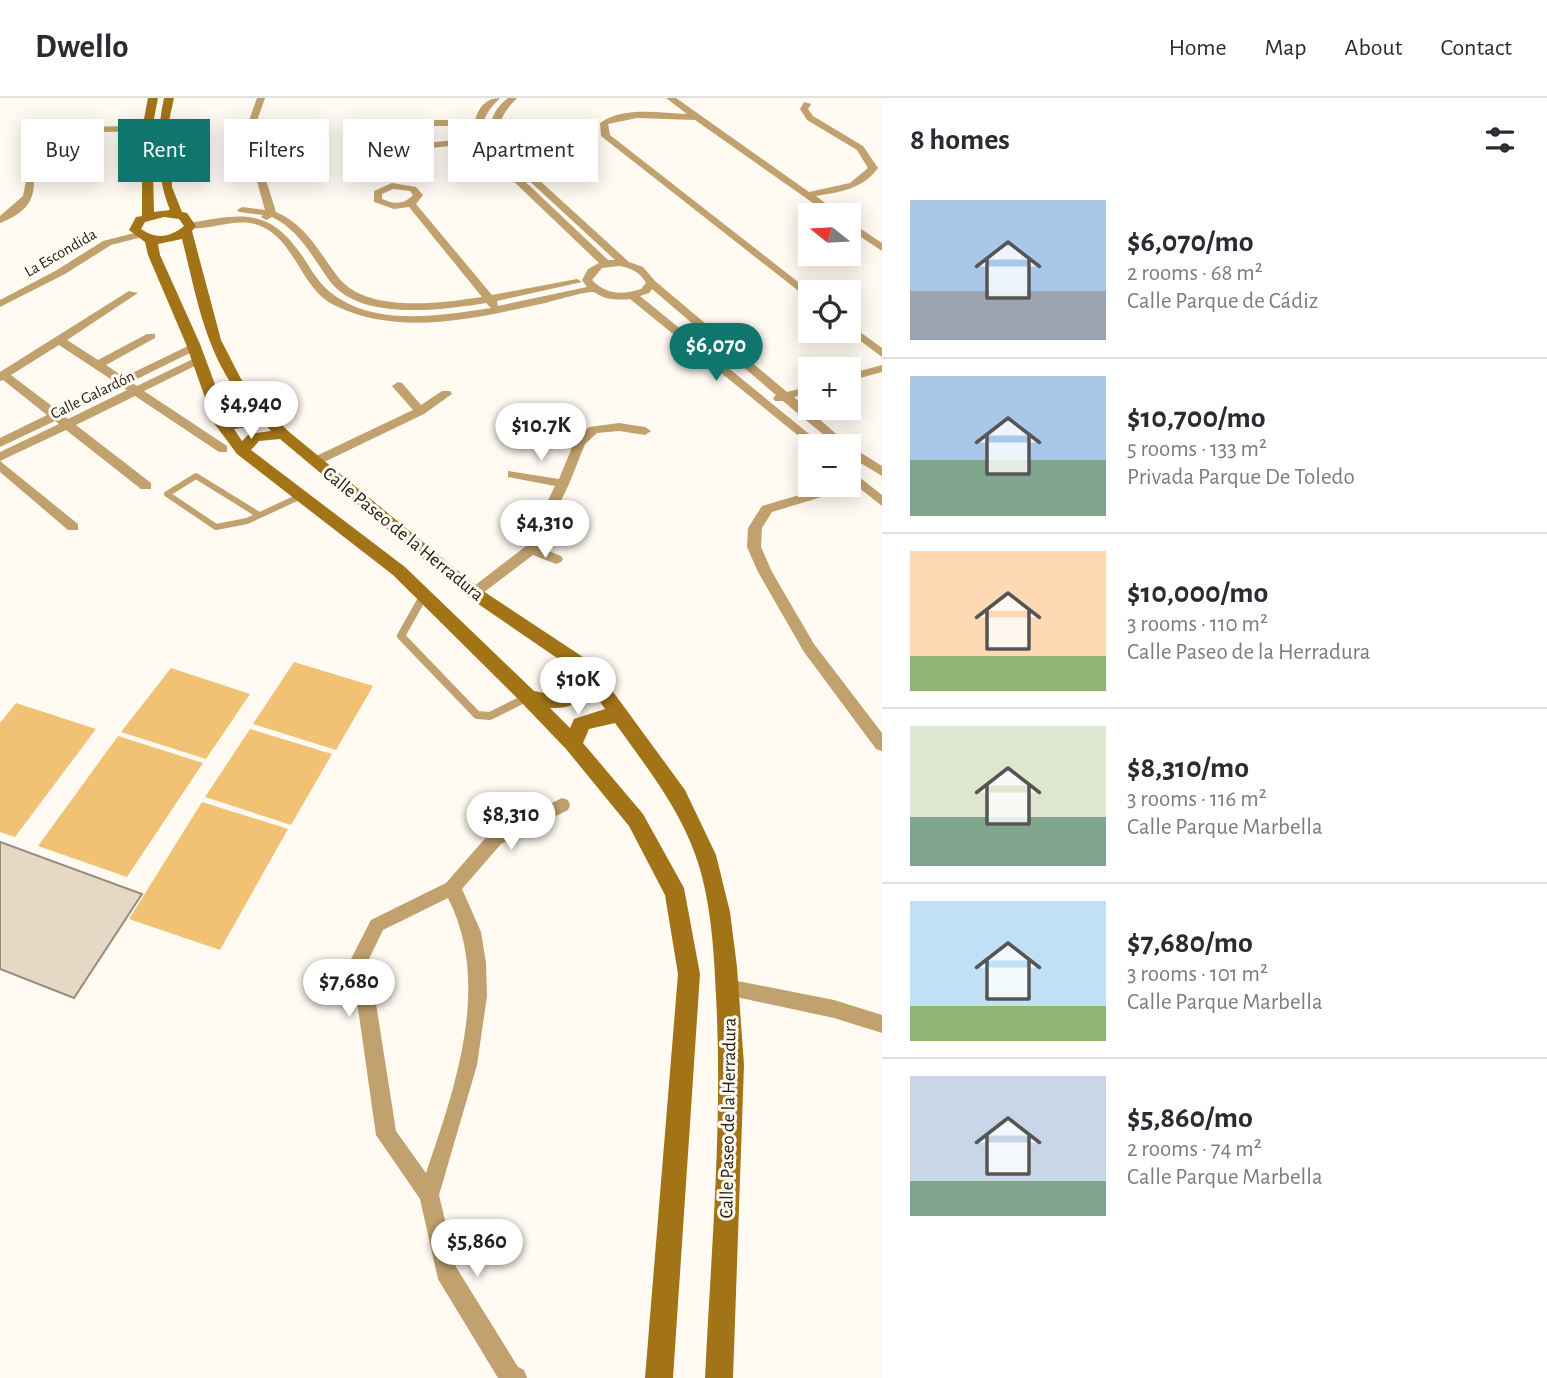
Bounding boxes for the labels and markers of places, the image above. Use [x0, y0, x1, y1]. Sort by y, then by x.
pin: $6,070 [659, 324, 773, 383]
pin: $4,940 [194, 382, 308, 441]
pin: $10.7K [484, 404, 598, 463]
pin: $4,310 [488, 500, 602, 560]
pin: $10K [537, 658, 619, 717]
pin: $8,310 [454, 792, 568, 852]
pin: $7,680 [292, 960, 406, 1019]
pin: $5,860 [420, 1220, 534, 1279]

